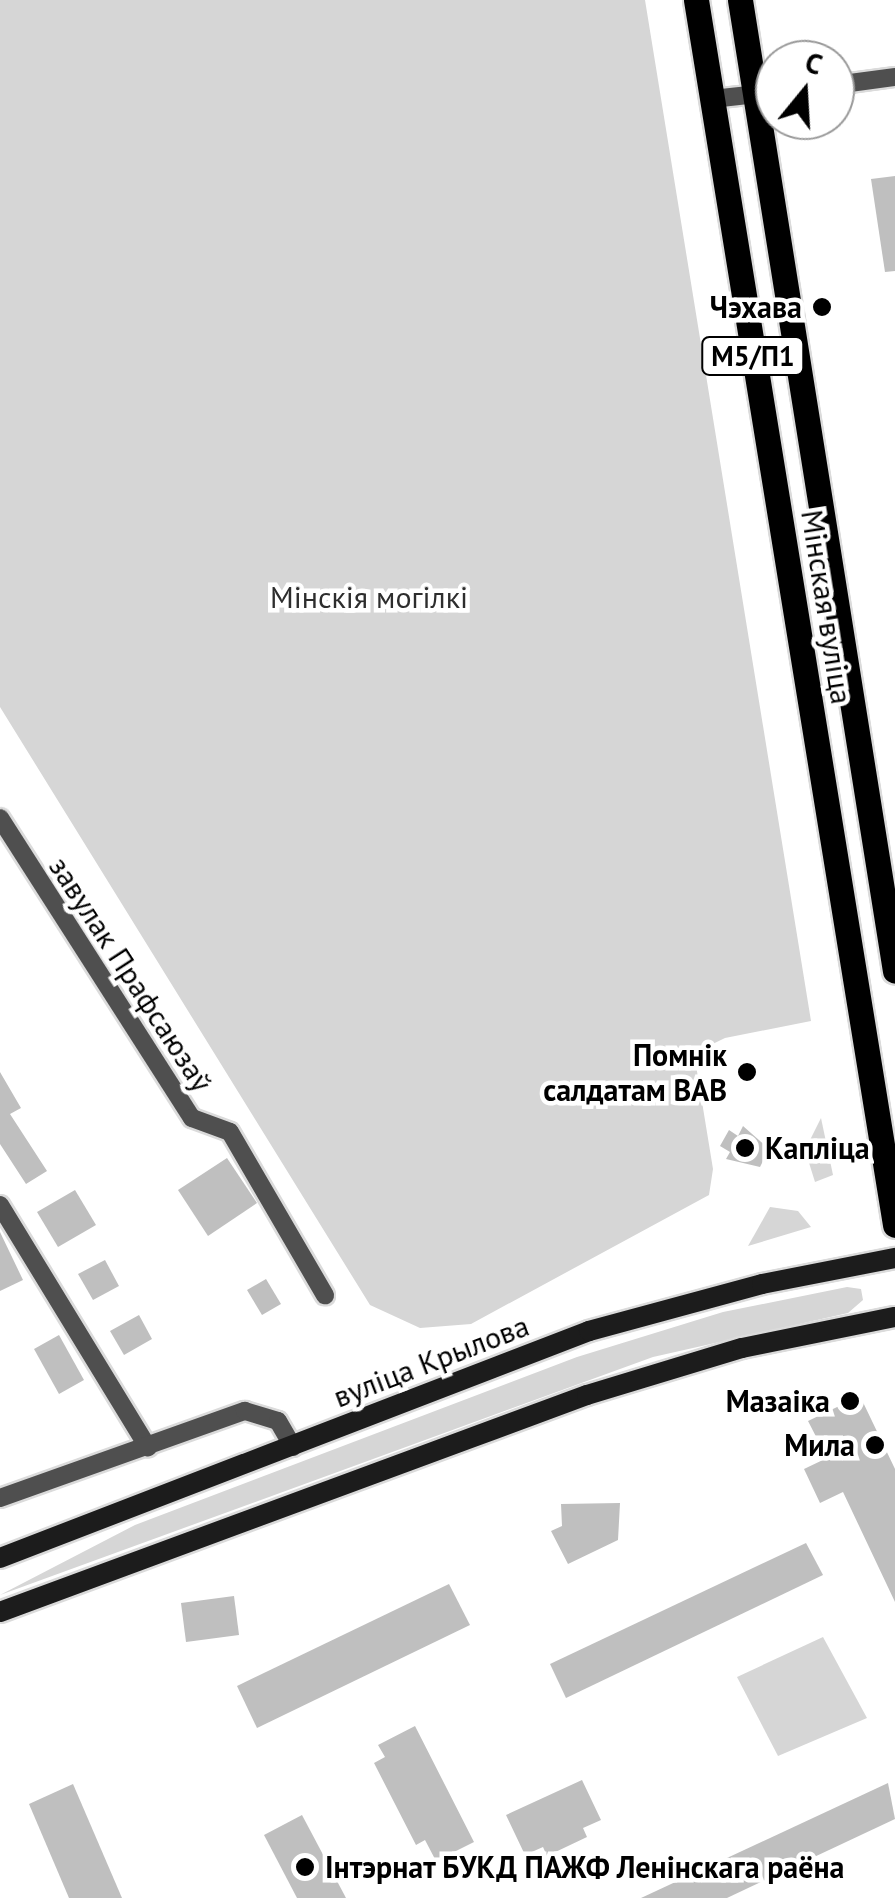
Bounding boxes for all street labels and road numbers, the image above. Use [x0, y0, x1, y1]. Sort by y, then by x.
road number: М5/П1 [700, 333, 806, 379]
street label: Мінская вуліца [794, 507, 860, 707]
street label: завулак Прафсаюзаў [42, 850, 220, 1098]
street label: вуліца Крылова [328, 1307, 534, 1415]

